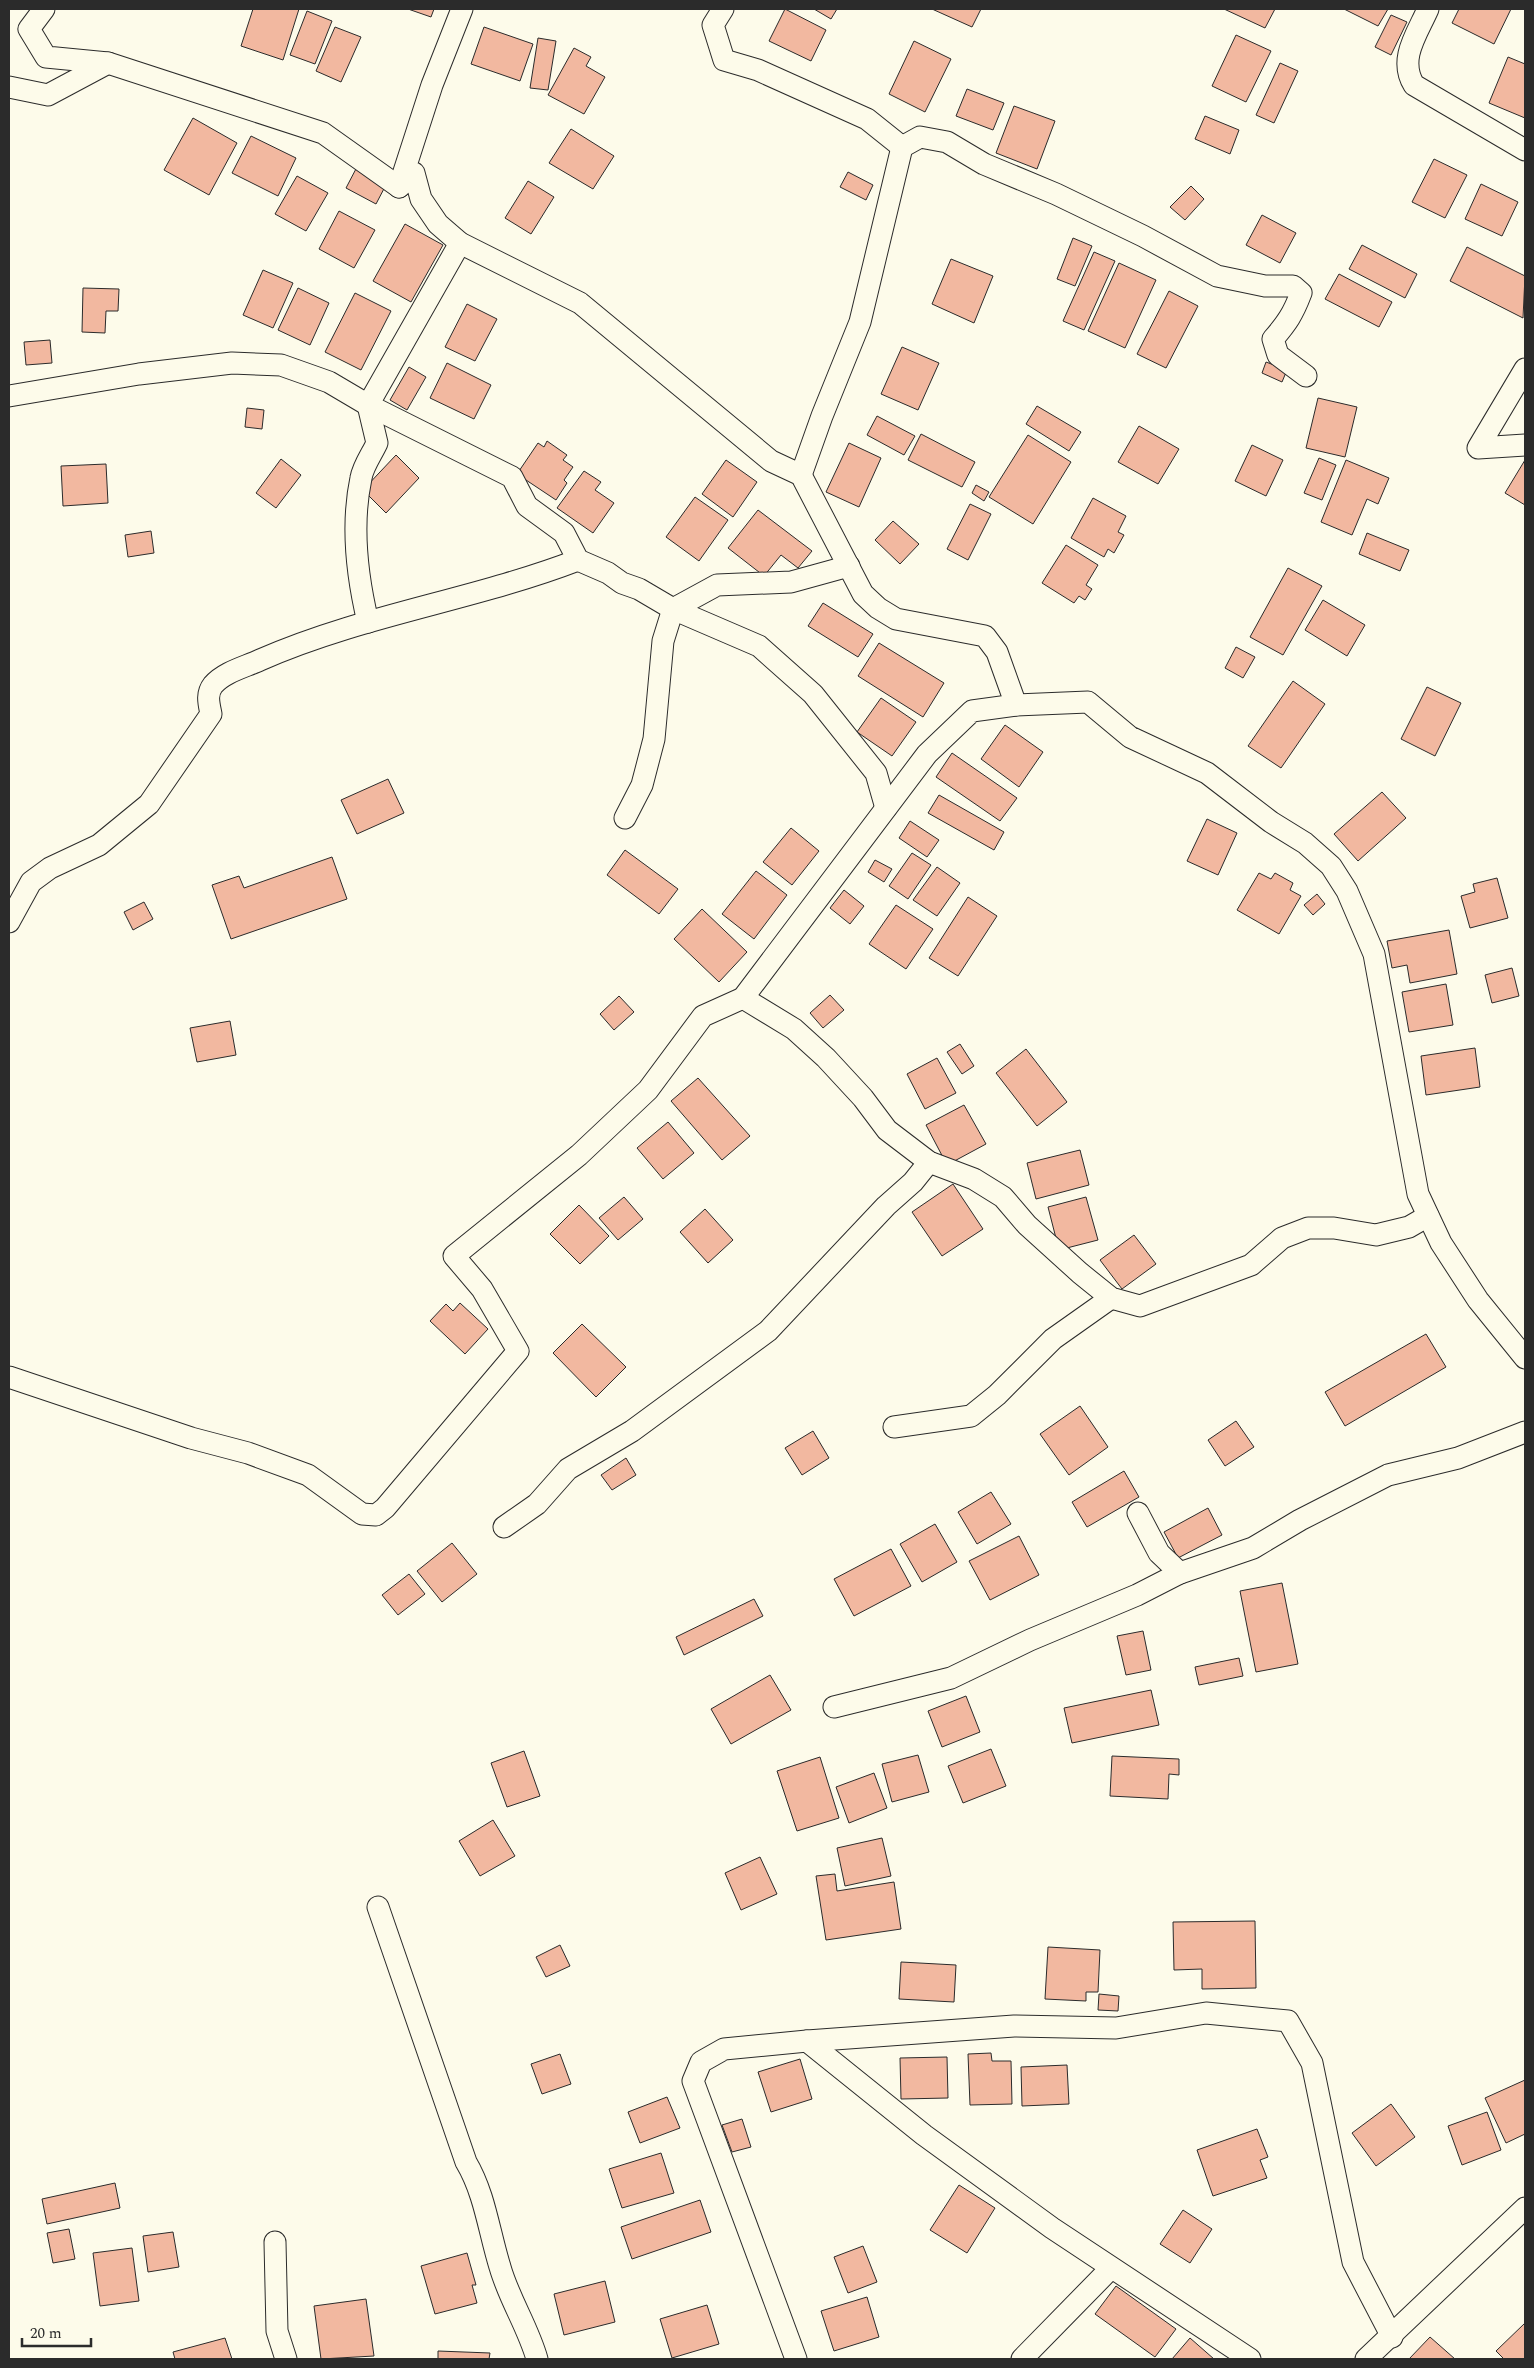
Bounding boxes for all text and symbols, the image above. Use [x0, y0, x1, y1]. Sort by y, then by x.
scale bar [22, 2316, 91, 2348]
text: 20 m [30, 2322, 62, 2345]

